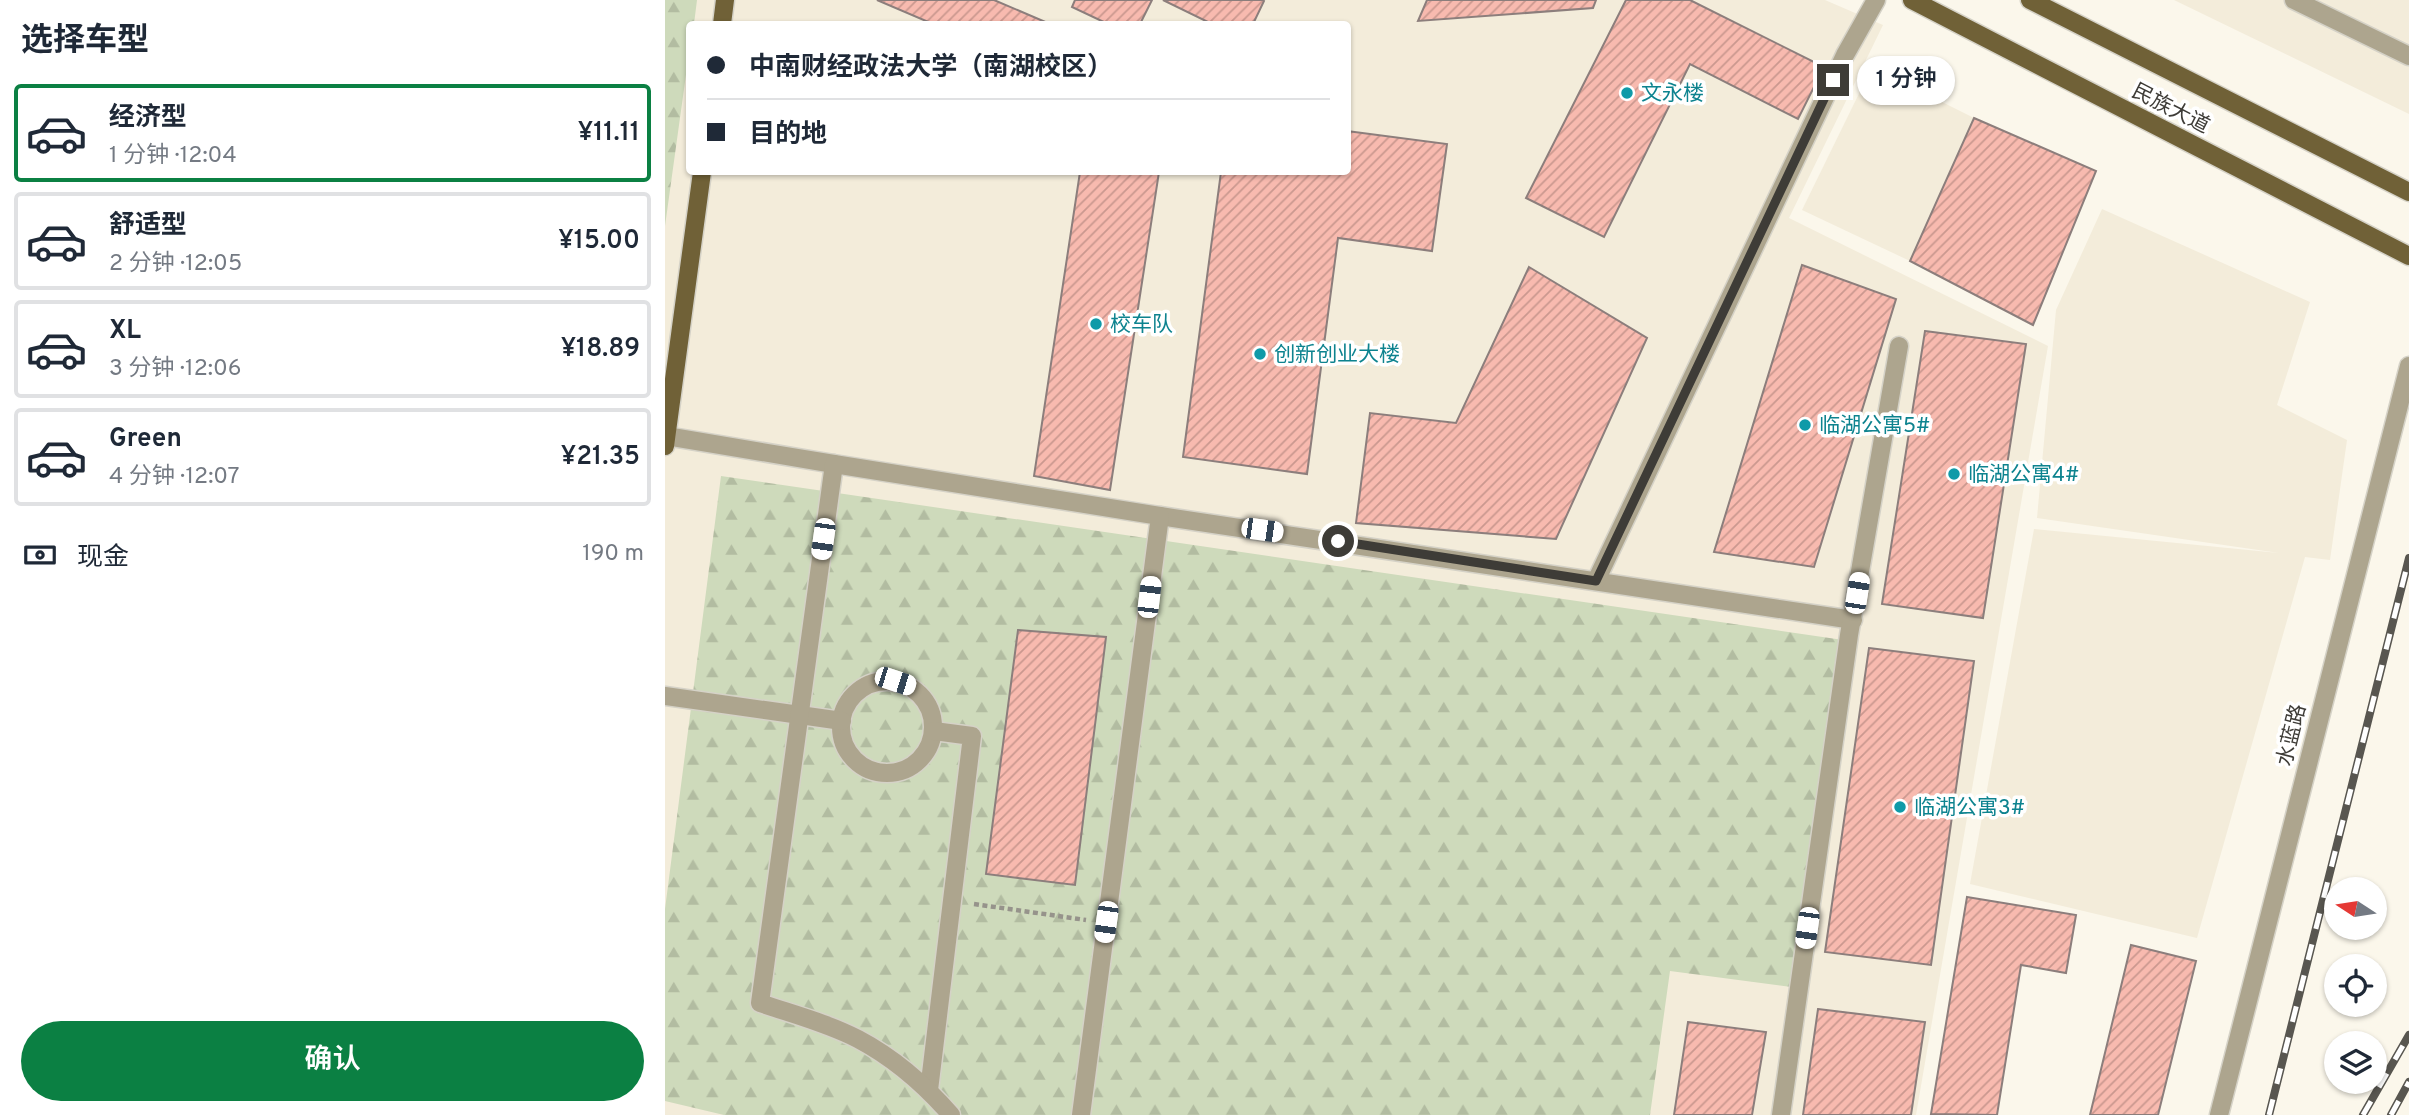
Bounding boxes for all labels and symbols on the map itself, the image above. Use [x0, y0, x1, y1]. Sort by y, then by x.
callout: 1 分钟 [1857, 56, 1955, 104]
route end [1817, 64, 1849, 96]
street label: 民族大道 [2127, 78, 2214, 140]
place label: 文永楼 [1641, 81, 1704, 108]
marker: 文永楼 [1619, 85, 1635, 101]
place label: 校车队 [1110, 312, 1173, 339]
marker: 校车队 [1088, 316, 1104, 332]
place label: 创新创业大楼 [1274, 342, 1400, 369]
marker: 创新创业大楼 [1252, 346, 1268, 362]
place label: 临湖公寓5# [1819, 413, 1930, 440]
marker: 临湖公寓5# [1797, 417, 1813, 433]
place label: 临湖公寓4# [1968, 462, 2079, 489]
marker: 临湖公寓4# [1946, 466, 1962, 482]
car [810, 517, 837, 561]
car [1240, 517, 1285, 543]
route start [1322, 525, 1354, 557]
car [1844, 571, 1871, 615]
car [1137, 575, 1162, 619]
car [872, 665, 919, 697]
street label: 水蓝路 [2272, 702, 2313, 769]
place label: 临湖公寓3# [1914, 795, 2025, 822]
marker: 临湖公寓3# [1892, 799, 1908, 815]
north arrow [2324, 877, 2387, 940]
car [1093, 900, 1120, 944]
car [1794, 906, 1821, 950]

